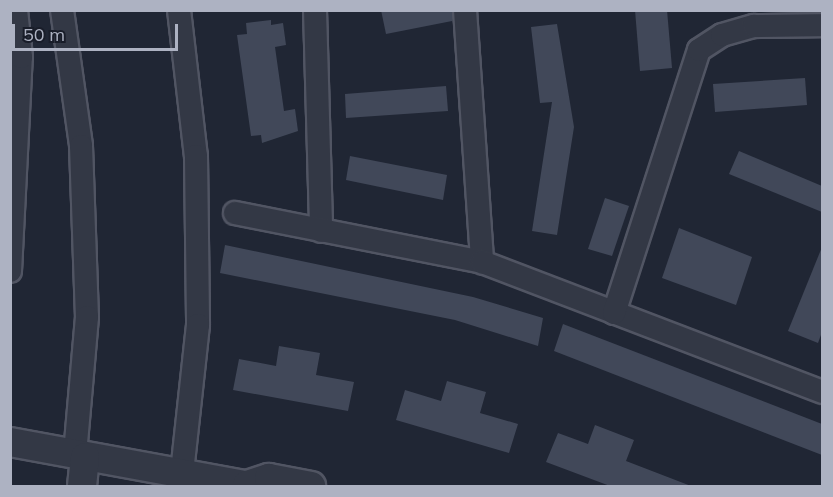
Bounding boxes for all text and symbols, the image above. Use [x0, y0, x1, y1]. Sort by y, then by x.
scale bar [15, 12, 182, 50]
text: 50 m [23, 23, 65, 46]

